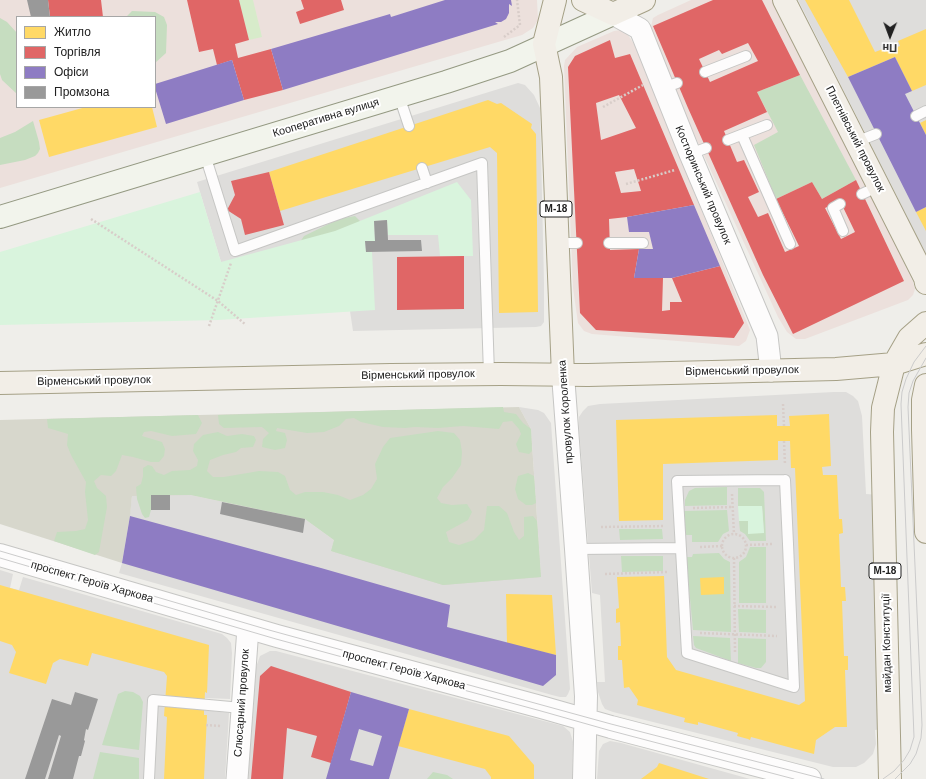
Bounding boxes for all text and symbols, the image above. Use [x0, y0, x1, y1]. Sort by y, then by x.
legend [16, 16, 156, 108]
north arrow [870, 16, 910, 56]
text: Житло [54, 25, 91, 39]
text: Пн [882, 42, 897, 54]
text: Торгівля [54, 45, 100, 59]
text: Офіси [54, 65, 89, 79]
street label: Плетнівський провулок [823, 84, 887, 194]
text: Промзона [54, 85, 109, 99]
street label: Кооперативна вулиця [271, 96, 381, 140]
street label: Костюринський провулок [672, 124, 734, 246]
road number: М-18 [540, 201, 572, 217]
street label: провулок Короленка [556, 360, 576, 464]
street label: Вірменський провулок [685, 363, 799, 379]
street label: Вірменський провулок [361, 367, 475, 383]
street label: Вірменський провулок [37, 373, 151, 389]
street label: проспект Героїв Харкова [29, 558, 155, 606]
road number: М-18 [869, 563, 901, 579]
street label: майдан Конституції [880, 593, 894, 693]
street label: проспект Героїв Харкова [341, 647, 467, 693]
street label: Слюсарний провулок [232, 649, 252, 757]

